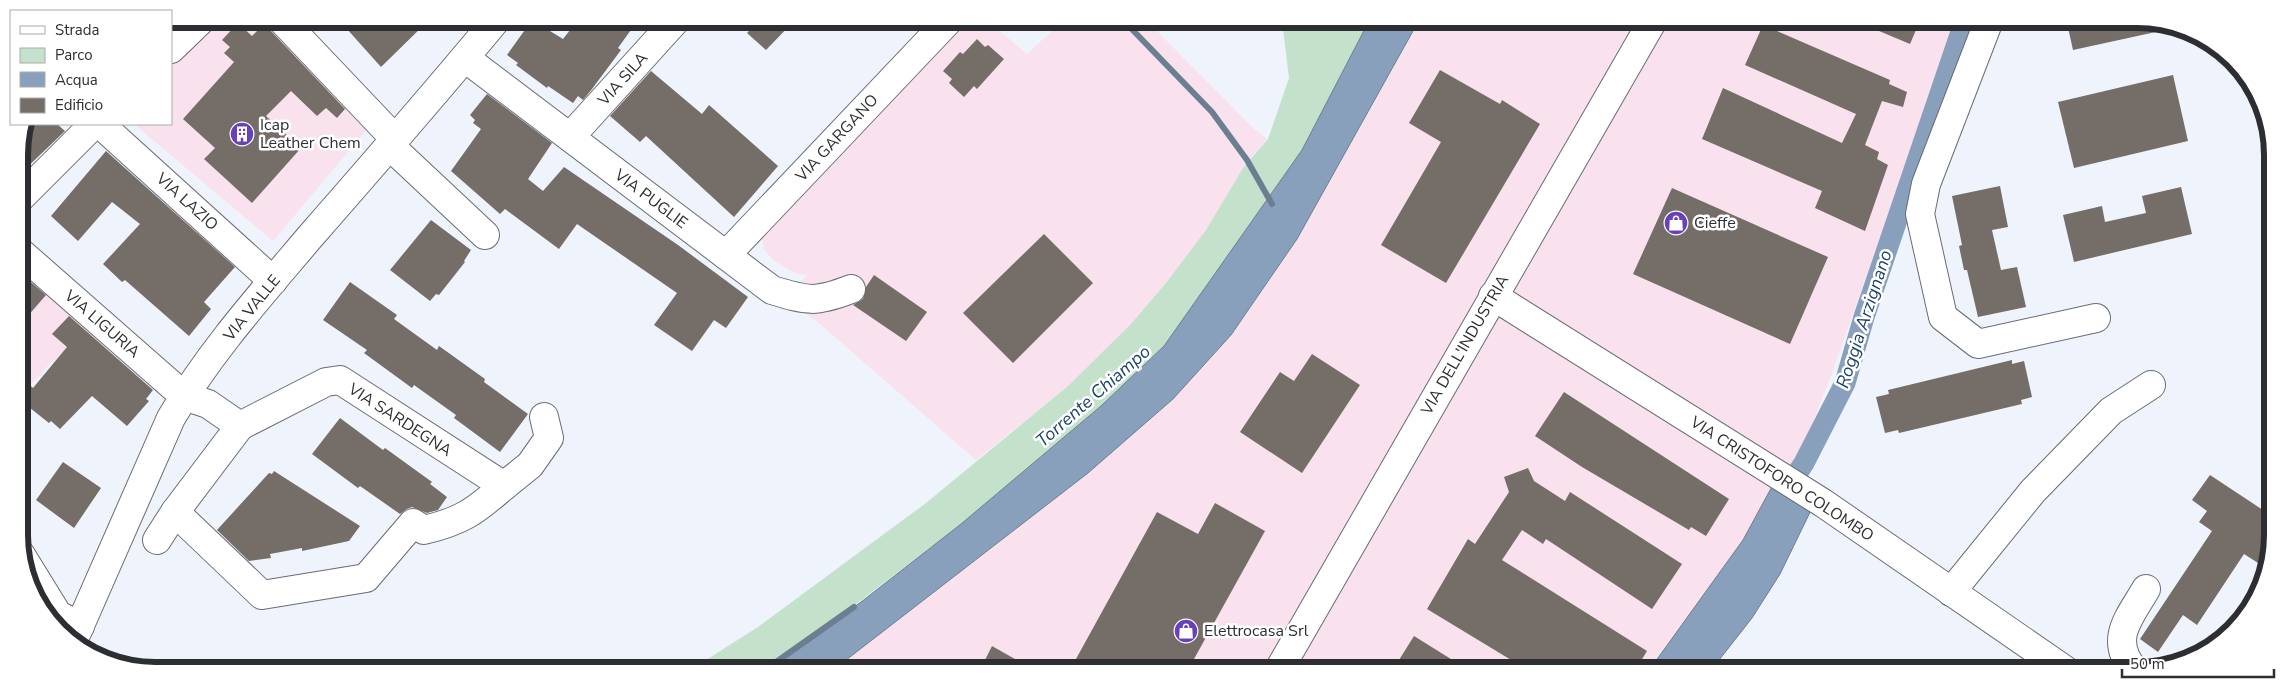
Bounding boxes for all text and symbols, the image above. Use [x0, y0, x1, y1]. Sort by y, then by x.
legend [10, 10, 172, 125]
text: Strada [55, 20, 99, 40]
text: Parco [55, 45, 93, 65]
street label: VIA SILA [592, 47, 653, 111]
text: Acqua [55, 70, 98, 90]
street label: VIA GARGANO [790, 89, 883, 187]
text: Edificio [55, 95, 103, 115]
place label: Icap Leather Chem [260, 114, 361, 154]
building icon: Icap Leather Chem [229, 121, 255, 147]
street label: VIA PUGLIE [609, 164, 692, 234]
street label: VIA LAZIO [150, 168, 223, 236]
shop icon: Cieffe [1663, 210, 1689, 236]
place label: Cieffe [1694, 212, 1736, 234]
water label: Roggia Arzignano [1830, 247, 1898, 391]
street label: VIA VALLE [218, 270, 286, 347]
street label: VIA DELL'INDUSTRIA [1415, 271, 1514, 420]
street label: VIA LIGURIA [59, 284, 145, 363]
water label: Torrente Chiampo [1031, 340, 1155, 452]
street label: VIA SARDEGNA [343, 378, 456, 462]
street label: VIA CRISTOFORO COLOMBO [1685, 411, 1878, 547]
shop icon: Elettrocasa Srl [1173, 618, 1199, 644]
place label: Elettrocasa Srl [1204, 620, 1309, 642]
scale bar [2122, 646, 2274, 678]
text: 50 m [2130, 654, 2165, 674]

